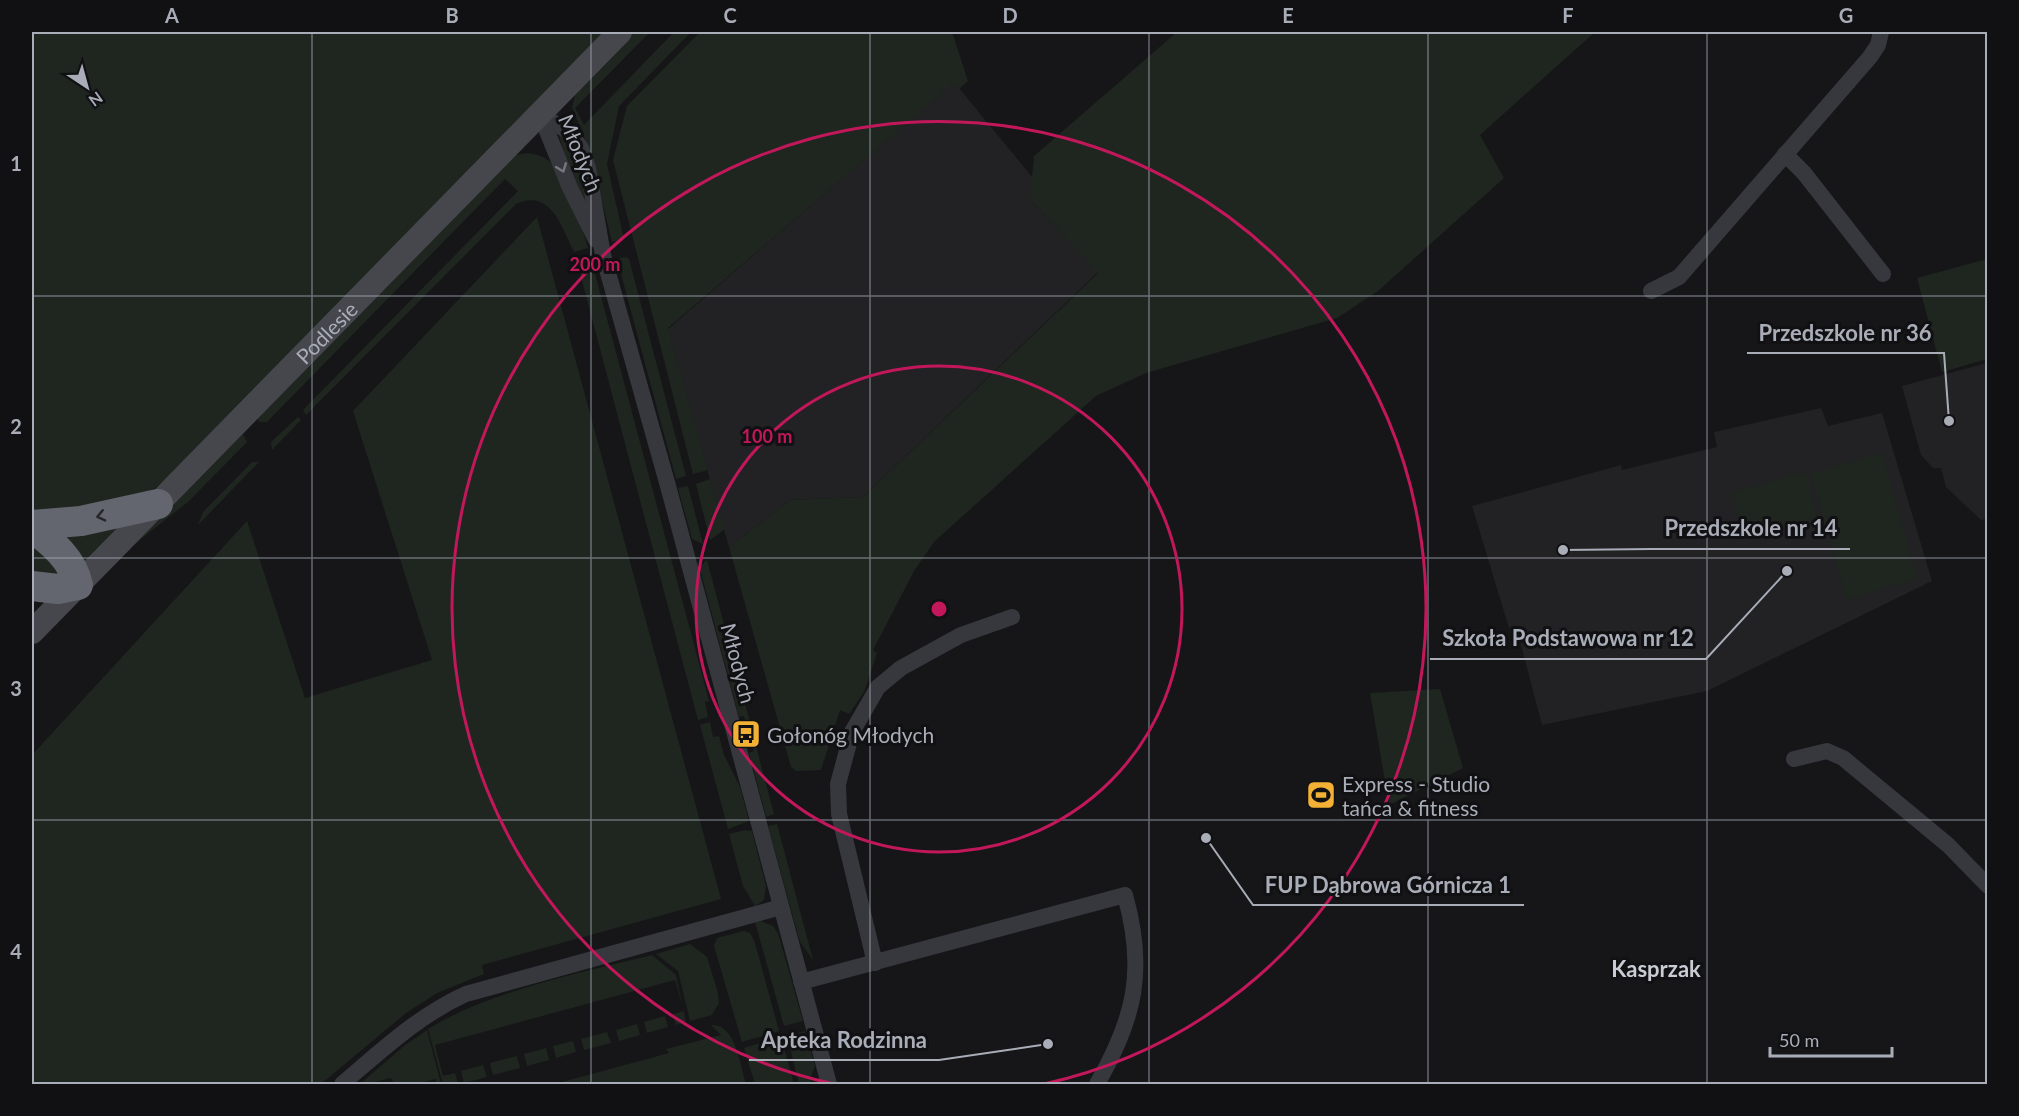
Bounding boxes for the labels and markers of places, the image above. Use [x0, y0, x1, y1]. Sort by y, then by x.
callout: Przedszkole nr 36 [1747, 313, 1944, 353]
callout: Przedszkole nr 14 [1652, 509, 1850, 549]
centre of rings [929, 599, 949, 619]
callout: Szkoła Podstawowa nr 12 [1430, 619, 1706, 659]
bus stop icon: Gołonóg Młodych [730, 718, 762, 750]
place label: Gołonóg Młodych [767, 722, 934, 747]
place label: Express - Studio tańca & fitness [1342, 771, 1490, 820]
sports icon: Express - Studio tańca & fitness [1305, 779, 1337, 811]
callout: FUP Dąbrowa Górnicza 1 [1253, 865, 1524, 905]
callout: Apteka Rodzinna [749, 1020, 939, 1060]

